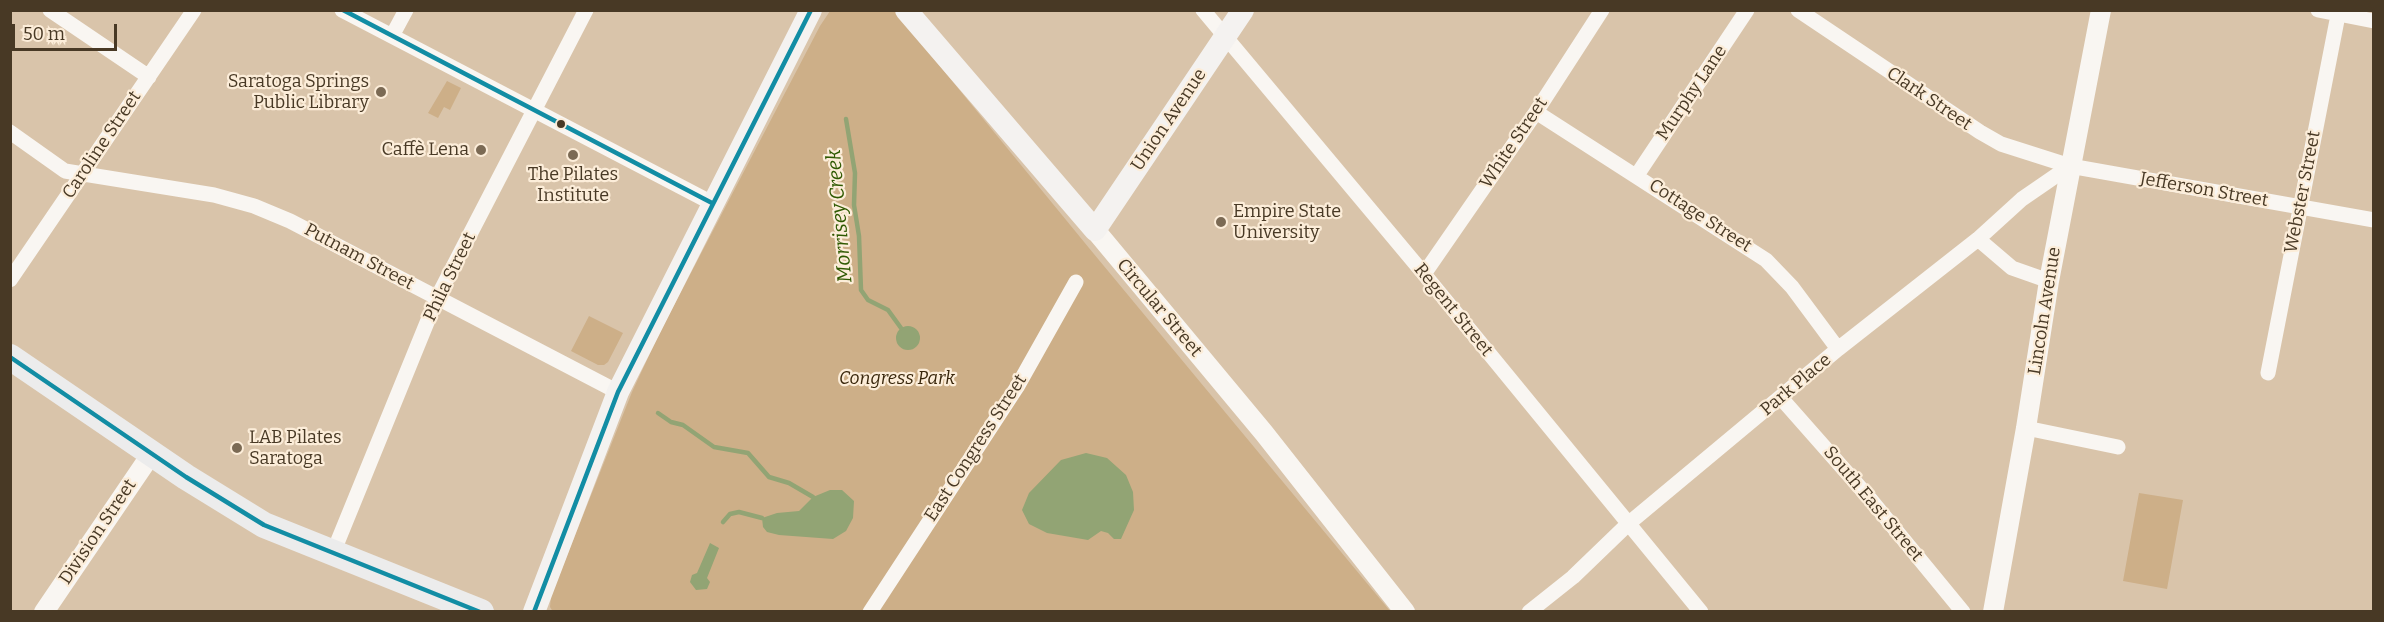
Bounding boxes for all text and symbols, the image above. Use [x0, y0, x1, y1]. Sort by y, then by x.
scale bar [15, 12, 120, 50]
text: 50 m [23, 23, 65, 45]
street label: Murphy Lane [1652, 41, 1732, 145]
street label: Clark Street [1882, 63, 1976, 135]
street label: Union Avenue [1127, 65, 1211, 175]
place label: Saratoga Springs Public Library [228, 71, 369, 113]
marker: Saratoga Springs Public Library [374, 85, 388, 99]
street label: Caroline Street [58, 87, 146, 203]
street label: White Street [1476, 93, 1552, 193]
unlabelled marker [555, 118, 567, 130]
street label: Webster Street [2281, 129, 2325, 255]
place label: Caffè Lena [382, 139, 469, 161]
marker: Caffè Lena [474, 143, 488, 157]
marker: The Pilates Institute [566, 148, 580, 162]
water label: Morrisey Creek [822, 148, 858, 284]
place label: The Pilates Institute [528, 164, 618, 207]
street label: Jefferson Street [2138, 168, 2270, 212]
street label: Cottage Street [1645, 175, 1755, 257]
place label: Empire State University [1233, 201, 1341, 244]
marker: Empire State University [1214, 215, 1228, 229]
street label: Putnam Street [301, 219, 417, 295]
street label: Phila Street [419, 229, 481, 325]
street label: Lincoln Avenue [2024, 246, 2066, 376]
street label: Circular Street [1112, 255, 1206, 361]
street label: Regent Street [1409, 259, 1497, 361]
street label: Park Place [1756, 349, 1836, 421]
park label: Congress Park [839, 368, 955, 390]
street label: East Congress Street [920, 370, 1032, 526]
place label: LAB Pilates Saratoga [249, 427, 342, 470]
marker: LAB Pilates Saratoga [230, 441, 244, 455]
street label: South East Street [1819, 442, 1927, 566]
street label: Division Street [55, 475, 141, 589]

